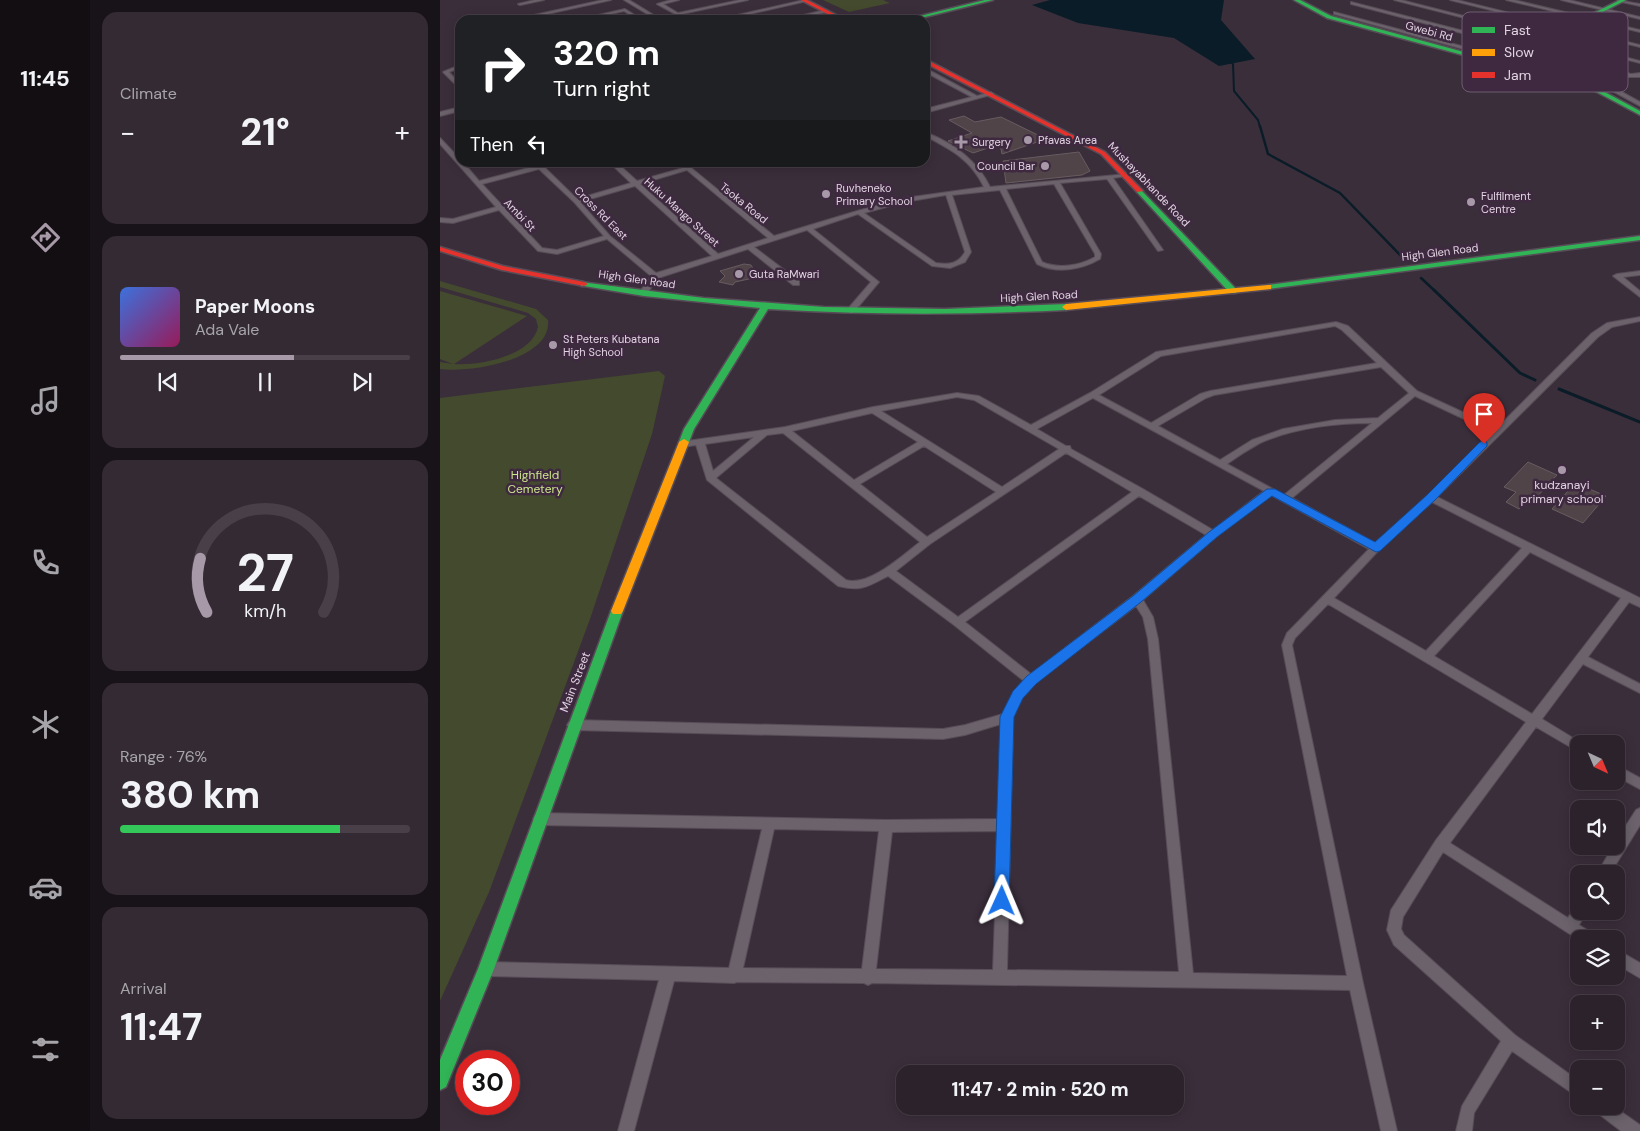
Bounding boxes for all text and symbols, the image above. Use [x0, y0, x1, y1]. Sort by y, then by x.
legend [1462, 12, 1628, 92]
street label: Gwebi Rd [1404, 18, 1454, 44]
text: Fast [1504, 21, 1531, 39]
text: 320 m [553, 30, 660, 76]
icon: right [470, 35, 535, 100]
text: Slow [1504, 43, 1534, 61]
text: 11:45 [20, 64, 70, 93]
text: Jam [1504, 66, 1531, 84]
text: Turn right [553, 74, 650, 103]
text: Climate [120, 83, 177, 104]
text: 21° [240, 107, 290, 157]
text: − [120, 114, 135, 151]
text: + [395, 114, 410, 151]
icon: left [523, 130, 551, 158]
text: Then [470, 132, 513, 157]
place label: Pfavas Area [1038, 133, 1097, 147]
marker: Pfavas Area [1022, 134, 1034, 146]
marker: Surgery [954, 135, 968, 149]
place label: Surgery [972, 135, 1011, 149]
street label: Mushayabhande Road [1105, 139, 1193, 229]
place label: Council Bar [977, 159, 1035, 173]
marker: Council Bar [1039, 160, 1051, 172]
street label: Huku Mango Street [641, 174, 723, 250]
street label: Tsoka Road [717, 179, 771, 227]
place label: Ruvheneko Primary School [836, 181, 912, 208]
street label: Cross Rd East [571, 183, 631, 243]
marker: Ruvheneko Primary School [820, 188, 832, 200]
place label: Fulfilment Centre [1481, 189, 1531, 216]
street label: Ambi St [501, 196, 539, 234]
marker: Fulfilment Centre [1465, 196, 1477, 208]
icon: directions [28, 220, 63, 255]
street label: High Glen Road [1401, 240, 1479, 264]
street label: High Glen Road [598, 267, 676, 291]
place label: Guta RaMwari [749, 267, 819, 281]
marker: Guta RaMwari [733, 268, 745, 280]
street label: High Glen Road [1000, 287, 1078, 305]
text: Paper Moons [195, 294, 315, 319]
text: Ada Vale [195, 319, 259, 340]
place label: St Peters Kubatana High School [563, 332, 660, 359]
marker: St Peters Kubatana High School [547, 339, 559, 351]
icon: previous [154, 368, 182, 396]
icon: pause [251, 368, 279, 396]
icon: next [348, 368, 376, 396]
icon: music [28, 383, 63, 418]
pin [1463, 393, 1505, 444]
icon: arrive [1470, 400, 1498, 428]
marker: kudzanayi primary school [1556, 464, 1568, 476]
park label: Highfield Cemetery [507, 467, 563, 497]
place label: kudzanayi primary school [1520, 477, 1604, 507]
text: 27 [236, 539, 294, 607]
icon: phone [28, 545, 63, 580]
text: km/h [244, 599, 286, 623]
street label: Main Street [556, 649, 594, 715]
icon: climate [28, 707, 63, 742]
north arrow [1570, 735, 1625, 790]
map controls [1570, 735, 1625, 1115]
text: Range · 76% [120, 746, 207, 767]
text: 380 km [120, 770, 260, 820]
button: sound [1570, 800, 1625, 855]
button: search [1570, 865, 1625, 920]
icon: car [28, 870, 63, 905]
position arrow [975, 874, 1027, 926]
button: layers [1570, 930, 1625, 985]
text: Arrival [120, 978, 167, 999]
button: + [1570, 995, 1625, 1050]
text: 11:47 [120, 1002, 202, 1052]
icon: filters [28, 1032, 63, 1067]
speed limit sign: 30 [455, 1050, 520, 1115]
button: − [1570, 1060, 1625, 1115]
text: 11:47 · 2 min · 520 m [951, 1077, 1129, 1102]

